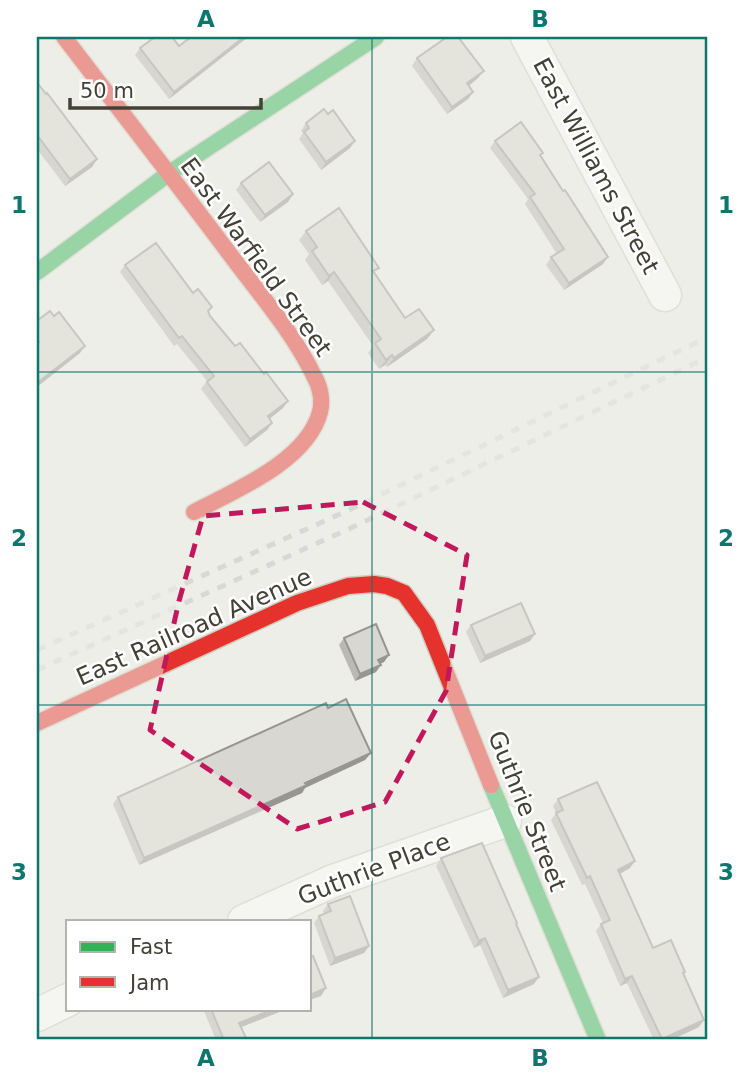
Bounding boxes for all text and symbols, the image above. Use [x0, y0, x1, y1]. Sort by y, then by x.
text: A [197, 6, 215, 32]
text: B [531, 6, 549, 32]
street label: East Williams Street [527, 53, 665, 279]
scale bar [70, 66, 261, 110]
text: 50 m [80, 79, 134, 103]
street label: East Warfield Street [175, 152, 337, 362]
text: 1 [11, 192, 27, 218]
text: 1 [718, 192, 734, 218]
text: 2 [11, 525, 27, 551]
text: 2 [718, 525, 734, 551]
street label: East Railroad Avenue [72, 562, 316, 692]
street label: Guthrie Street [482, 727, 572, 895]
street label: Guthrie Place [294, 827, 454, 911]
text: 3 [11, 859, 27, 885]
text: 3 [718, 859, 734, 885]
legend [66, 920, 312, 1010]
text: Fast [130, 935, 172, 959]
text: Jam [128, 971, 170, 995]
text: A [197, 1045, 215, 1071]
text: B [531, 1045, 549, 1071]

